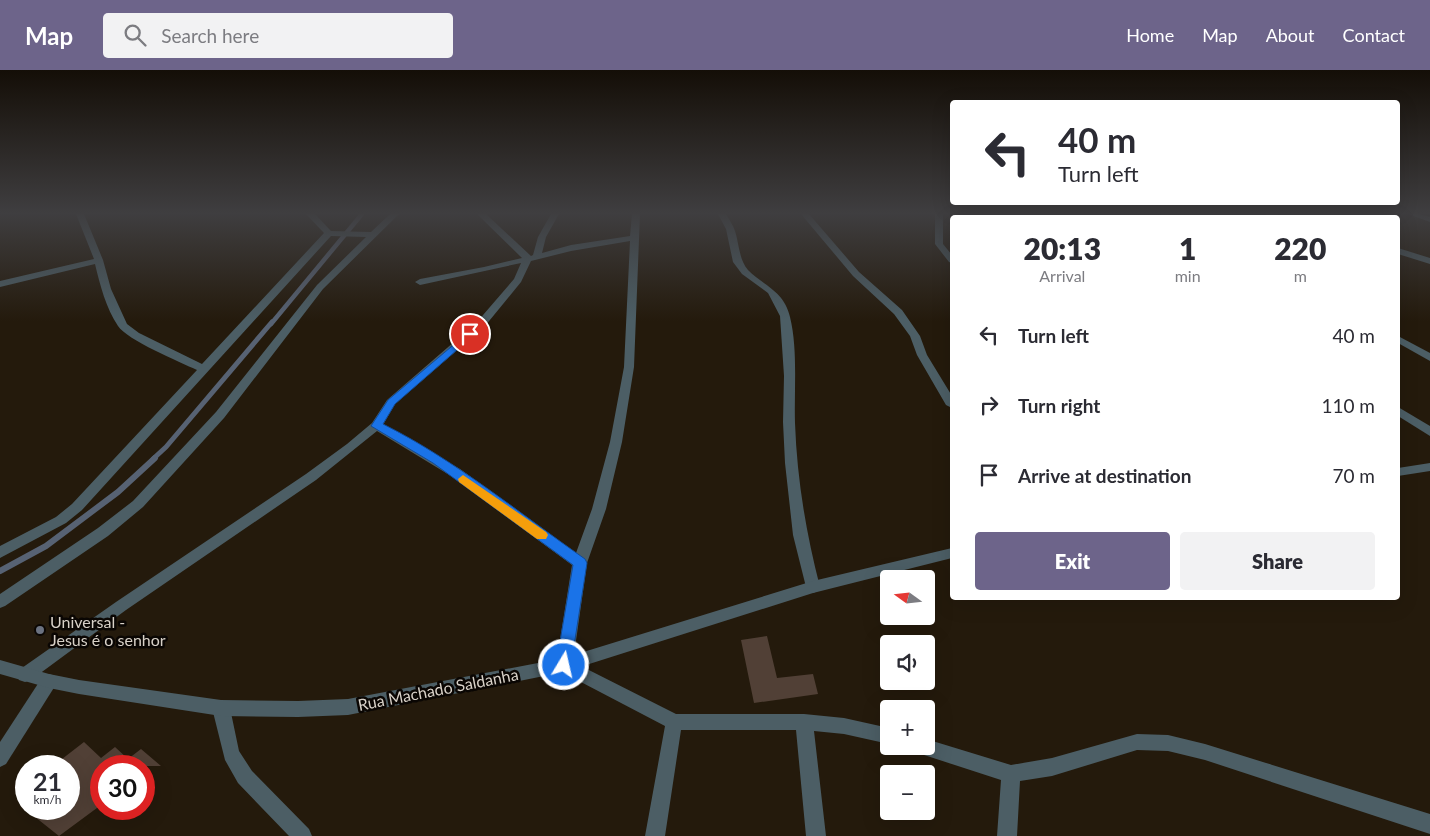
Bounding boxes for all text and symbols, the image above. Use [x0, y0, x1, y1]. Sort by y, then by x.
search box [103, 13, 453, 58]
text: Map [25, 21, 73, 50]
icon: search [121, 21, 149, 49]
text: Search here [161, 24, 259, 47]
text: Home [1126, 24, 1174, 46]
text: Map [1202, 24, 1238, 46]
text: About [1266, 24, 1315, 46]
text: Contact [1343, 24, 1405, 46]
text: 40 m [1058, 118, 1136, 160]
icon: left [975, 120, 1040, 185]
text: Turn left [1058, 160, 1139, 187]
text: 20:13 [1024, 230, 1101, 266]
text: 1 [1179, 230, 1196, 266]
text: 220 [1274, 230, 1326, 266]
text: Arrival [1039, 266, 1085, 285]
text: min [1175, 266, 1201, 285]
text: m [1294, 266, 1307, 285]
pin [449, 313, 491, 355]
icon: arrive [456, 320, 484, 348]
icon: left [975, 321, 1003, 349]
text: Turn left [1018, 324, 1089, 347]
text: 40 m [1332, 324, 1375, 347]
icon: right [975, 391, 1003, 419]
text: Turn right [1018, 394, 1100, 417]
text: 110 m [1321, 394, 1375, 417]
icon: arrive [975, 461, 1003, 489]
text: Arrive at destination [1018, 464, 1191, 487]
text: 70 m [1332, 464, 1375, 487]
button: Exit [975, 532, 1170, 590]
button: Share [1180, 532, 1375, 590]
north arrow [880, 570, 935, 625]
map controls [880, 570, 935, 820]
place label: Universal - Jesus é o senhor [50, 612, 166, 649]
marker: Universal - Jesus é o senhor [34, 624, 46, 636]
button: sound [880, 635, 935, 690]
position arrow [537, 638, 589, 690]
street label: Rua Machado Saldanha [356, 664, 520, 714]
button: + [880, 700, 935, 755]
speed limit sign: 30 [90, 755, 155, 820]
button: − [880, 765, 935, 820]
text: 21 [33, 766, 62, 796]
text: km/h [33, 792, 62, 807]

